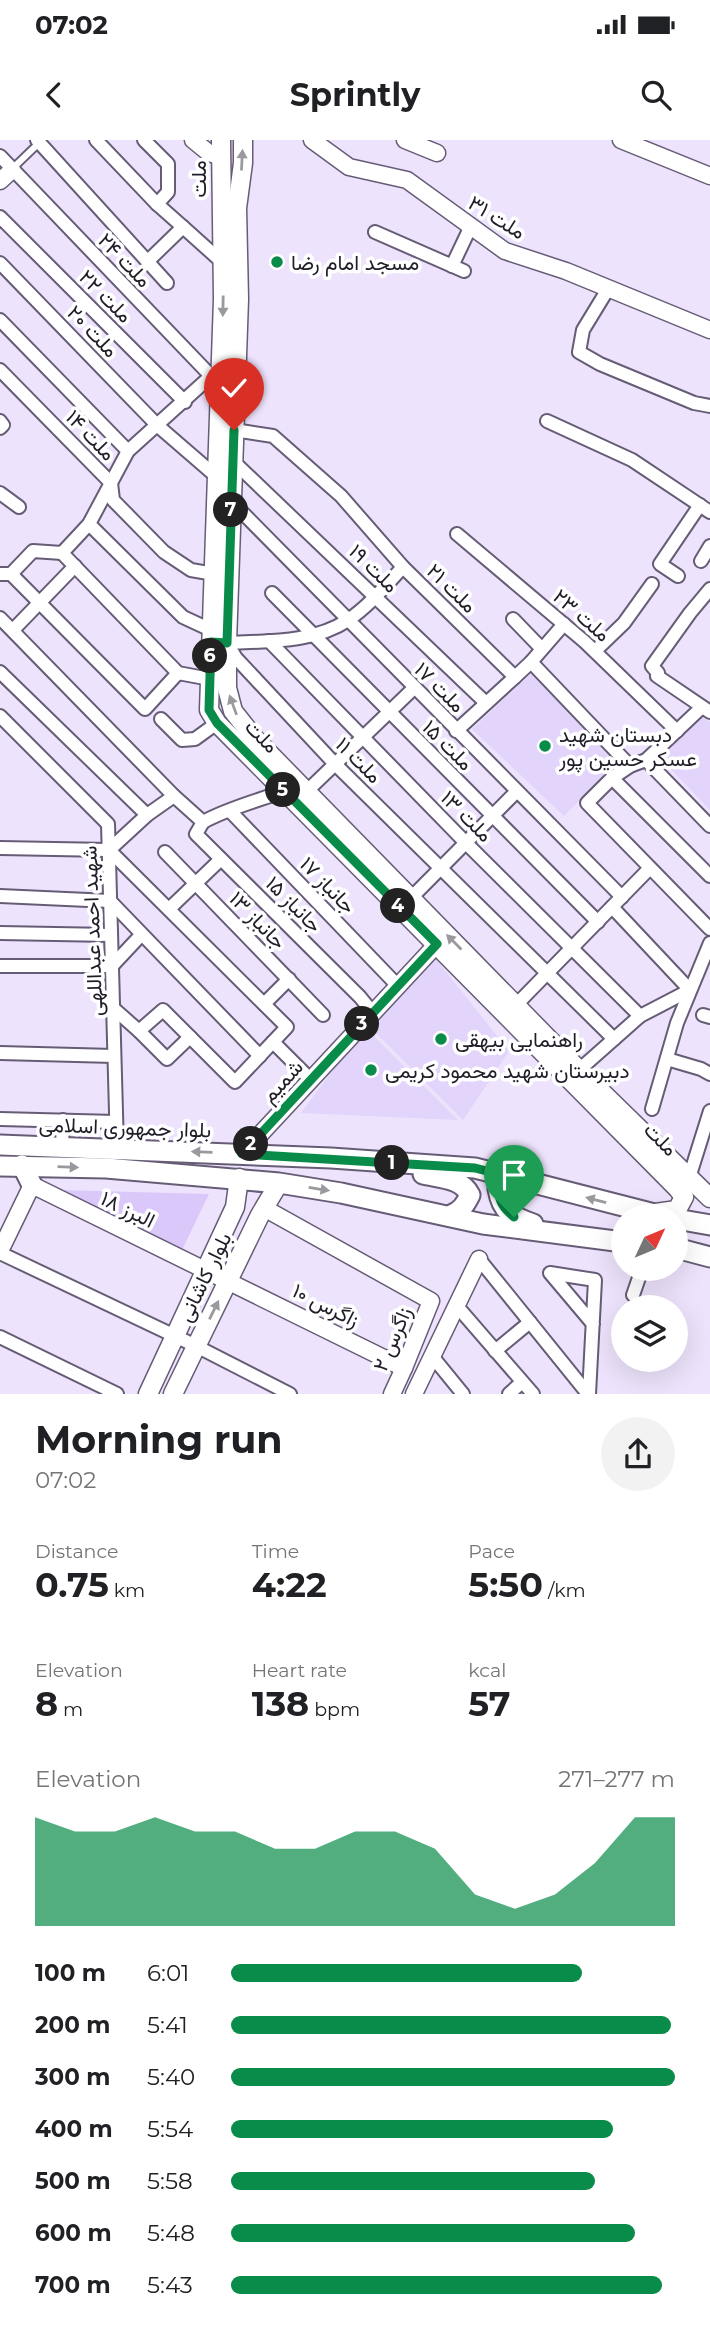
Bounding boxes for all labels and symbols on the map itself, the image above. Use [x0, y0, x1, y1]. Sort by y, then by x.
one-way arrow [237, 149, 248, 171]
street label: ملت [186, 160, 211, 198]
street label: ملت ۳۱ [464, 190, 530, 244]
street label: ملت ۲۴ [93, 228, 157, 292]
place label: مسجد امام رضا [291, 250, 419, 277]
marker: مسجد امام رضا [269, 254, 285, 270]
street label: ملت ۲۲ [74, 264, 138, 328]
one-way arrow [217, 295, 228, 317]
street label: ملت ۲۰ [62, 300, 124, 362]
pin [204, 358, 264, 430]
street label: ملت ۱۴ [61, 404, 121, 466]
pin: 7 [214, 492, 248, 528]
street label: ملت ۱۹ [344, 538, 404, 598]
street label: ملت ۲۱ [422, 558, 482, 618]
street label: ملت ۲۳ [548, 583, 616, 647]
pin: 6 [192, 638, 228, 674]
street label: ملت ۱۷ [409, 656, 471, 718]
one-way arrow [227, 694, 238, 715]
street label: ملت [240, 714, 284, 758]
street label: ملت ۱۵ [417, 714, 479, 776]
place label: دبستان شهید عسکر حسین پور [558, 722, 697, 773]
street label: ملت ۱۱ [331, 732, 387, 788]
marker: دبستان شهید عسکر حسین پور [537, 738, 553, 754]
pin: 5 [266, 772, 300, 808]
street label: ملت ۱۳ [436, 785, 498, 847]
street label: شهید احمد عبداللهی [77, 845, 108, 1017]
street label: جانباز ۱۷ [294, 851, 361, 919]
street label: جانباز ۱۵ [260, 871, 327, 938]
street label: جانباز ۱۳ [224, 886, 292, 955]
pin: 4 [380, 888, 416, 924]
one-way arrow [445, 933, 462, 950]
pin: 3 [344, 1006, 380, 1042]
place label: راهنمایی بیهقی [455, 1027, 583, 1053]
marker: راهنمایی بیهقی [433, 1031, 449, 1047]
street label: شمیم [256, 1054, 309, 1109]
place label: دبیرستان شهید محمود کریمی [385, 1058, 630, 1084]
marker: دبیرستان شهید محمود کریمی [363, 1062, 379, 1078]
street label: بلوار جمهوری اسلامی [38, 1111, 212, 1144]
street label: ملت [639, 1117, 683, 1161]
pin: 2 [233, 1126, 268, 1161]
pin [484, 1145, 544, 1217]
pin: 1 [374, 1146, 410, 1180]
one-way arrow [190, 1147, 212, 1158]
one-way arrow [57, 1161, 79, 1172]
one-way arrow [308, 1184, 330, 1195]
street label: البرز ۱۸ [96, 1185, 159, 1234]
one-way arrow [585, 1194, 607, 1205]
north arrow [611, 1204, 688, 1281]
street label: بلوار کاشانی [172, 1228, 237, 1326]
street label: زاگرس ۱۰ [288, 1278, 364, 1333]
one-way arrow [208, 1300, 219, 1320]
street label: زاگرس ۲ [367, 1303, 418, 1375]

